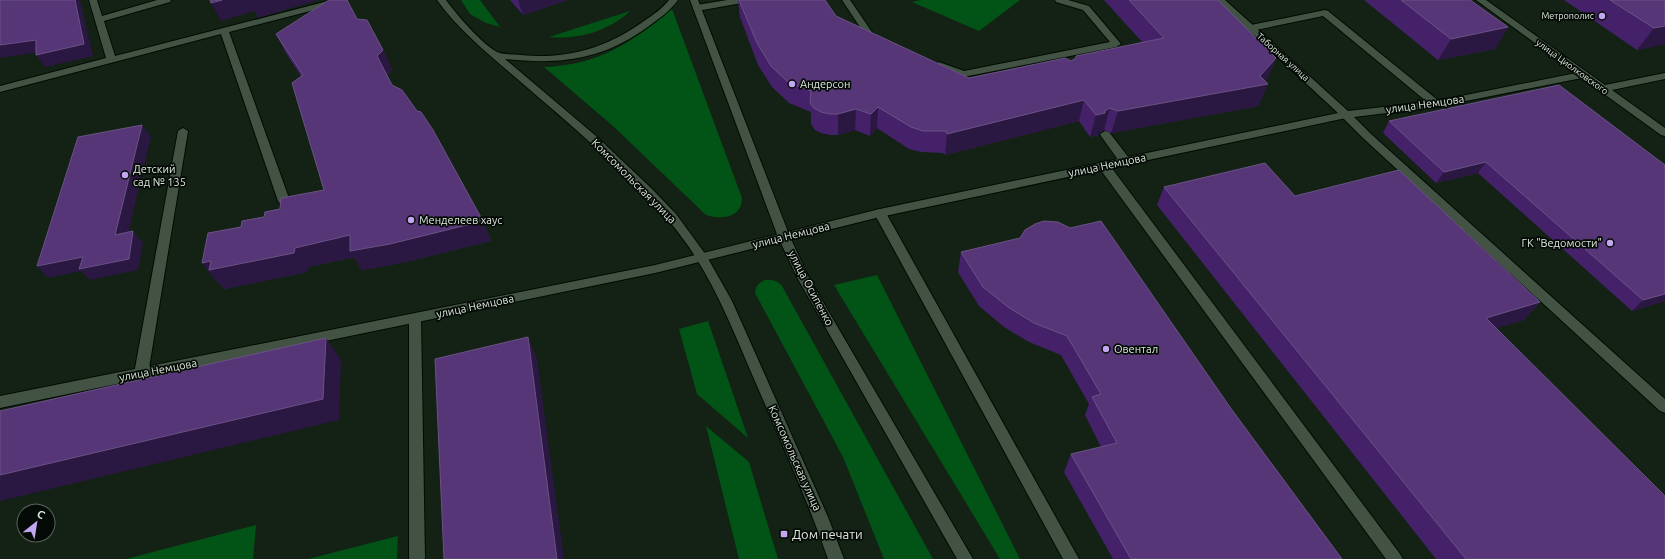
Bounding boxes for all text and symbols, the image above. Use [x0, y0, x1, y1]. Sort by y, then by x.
place label: Метрополис [1541, 11, 1594, 21]
marker: Метрополис [1597, 11, 1607, 21]
street label: Таборная улица [1255, 31, 1311, 83]
street label: улица Циолковского [1534, 38, 1610, 96]
place label: Андерсон [800, 78, 850, 90]
marker: Андерсон [787, 79, 797, 89]
street label: улица Немцова [1385, 93, 1465, 115]
street label: Комсомольская улица [589, 136, 679, 226]
street label: улица Немцова [1067, 151, 1147, 179]
place label: Детский сад № 135 [133, 163, 186, 188]
marker: Детский сад № 135 [120, 170, 130, 180]
place label: Менделеев хаус [419, 214, 502, 226]
marker: Менделеев хаус [406, 215, 416, 225]
street label: улица Немцова [751, 220, 831, 250]
place label: ГК "Ведомости" [1522, 237, 1602, 249]
marker: ГК "Ведомости" [1605, 238, 1615, 248]
street label: улица Осипенко [786, 248, 836, 328]
street label: улица Немцова [435, 292, 515, 320]
place label: Овентал [1114, 343, 1158, 355]
marker: Овентал [1101, 344, 1111, 354]
street label: улица Немцова [118, 357, 198, 383]
street label: Комсомольская улица [766, 403, 824, 513]
north arrow [16, 503, 56, 543]
text: С [35, 507, 47, 521]
place label: Дом печати [792, 527, 863, 541]
marker: Дом печати [779, 529, 789, 539]

